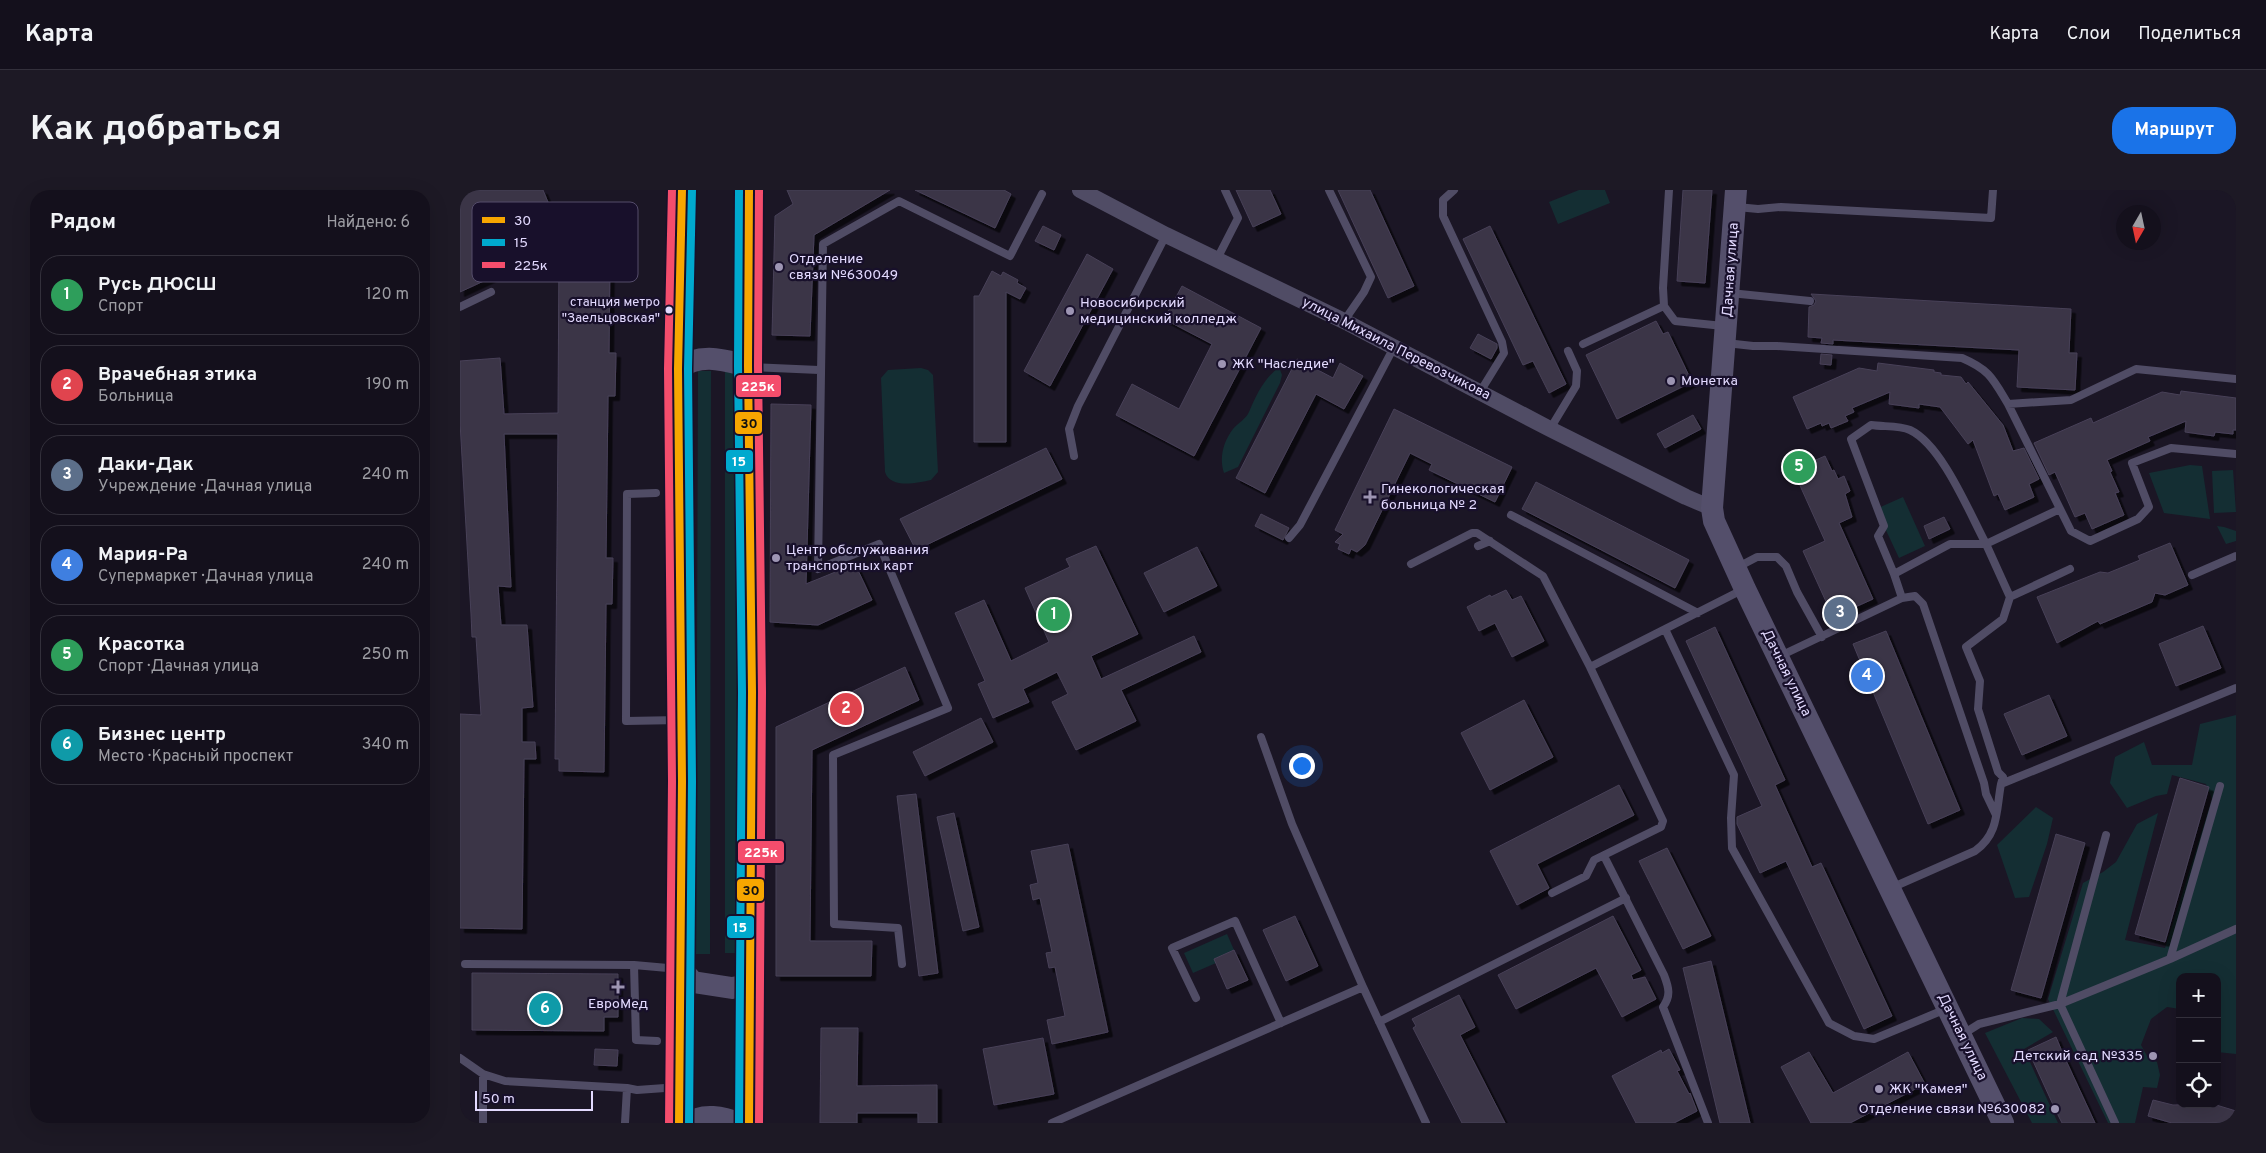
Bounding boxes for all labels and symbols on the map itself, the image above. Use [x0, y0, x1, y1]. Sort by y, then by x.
legend [472, 202, 638, 282]
north arrow [2116, 205, 2161, 250]
text: 30 [514, 213, 531, 230]
street label: Дачная улица [1719, 222, 1743, 318]
text: 15 [514, 235, 528, 252]
place label: Отделение связи №630049 [789, 251, 898, 284]
text: 225к [514, 258, 548, 275]
marker: Отделение связи №630049 [773, 261, 785, 273]
street label: улица Михаила Перевозчикова [1299, 294, 1493, 404]
place label: станция метро "Заельцовская" [562, 295, 660, 327]
place label: Новосибирский медицинский колледж [1080, 295, 1237, 328]
marker: станция метро "Заельцовская" [664, 305, 674, 315]
marker: Новосибирский медицинский колледж [1064, 305, 1076, 317]
place label: ЖК "Наследие" [1232, 356, 1334, 373]
marker: ЖК "Наследие" [1216, 358, 1228, 370]
place label: Монетка [1681, 373, 1738, 390]
line badge: 225к [735, 374, 782, 398]
marker: Монетка [1665, 375, 1677, 387]
text: 225к [741, 379, 775, 396]
line badge: 30 [734, 411, 763, 435]
text: 30 [740, 416, 758, 433]
pin: 5 [1783, 448, 1815, 486]
line badge: 15 [725, 449, 754, 473]
text: 15 [732, 454, 746, 471]
place label: Гинекологическая больница № 2 [1381, 481, 1505, 514]
marker: Гинекологическая больница № 2 [1363, 490, 1377, 504]
place label: Центр обслуживания транспортных карт [786, 542, 929, 575]
marker: Центр обслуживания транспортных карт [770, 552, 782, 564]
pin: 3 [1824, 594, 1856, 632]
pin: 1 [1038, 596, 1070, 634]
street label: Дачная улица [1758, 627, 1814, 719]
pin: 4 [1851, 657, 1883, 695]
pin: 2 [830, 690, 862, 728]
your location [1289, 753, 1315, 779]
line badge: 225к [737, 840, 785, 864]
text: 225к [744, 845, 778, 862]
line badge: 30 [736, 878, 765, 902]
text: 30 [742, 883, 760, 900]
line badge: 15 [726, 915, 755, 939]
text: 15 [733, 920, 747, 937]
marker: ЕвроМед [611, 980, 625, 994]
pin: 6 [529, 990, 561, 1028]
street label: Дачная улица [1934, 991, 1990, 1083]
place label: ЕвроМед [588, 996, 648, 1013]
place label: Детский сад №335 [2013, 1048, 2143, 1065]
marker: Детский сад №335 [2147, 1050, 2159, 1062]
place label: ЖК "Камея" [1889, 1081, 1967, 1098]
marker: ЖК "Камея" [1873, 1083, 1885, 1095]
scale bar [475, 1088, 592, 1111]
place label: Отделение связи №630082 [1859, 1101, 2045, 1118]
marker: Отделение связи №630082 [2049, 1103, 2061, 1115]

